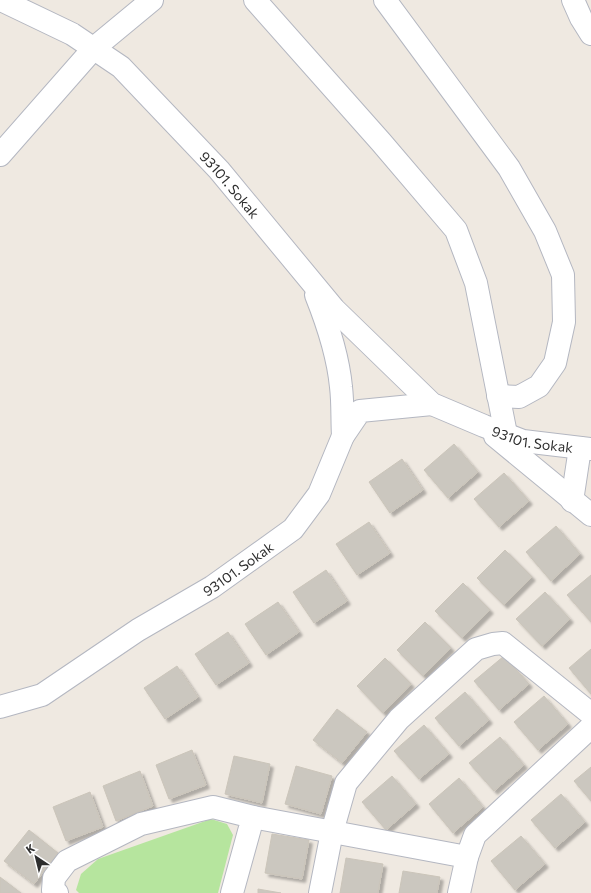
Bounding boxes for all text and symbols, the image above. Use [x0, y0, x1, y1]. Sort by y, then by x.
street label: 93101. Sokak [197, 147, 264, 221]
street label: 93101. Sokak [490, 421, 574, 455]
street label: 93101. Sokak [199, 537, 277, 599]
north arrow [16, 837, 56, 877]
text: K [23, 841, 37, 856]

